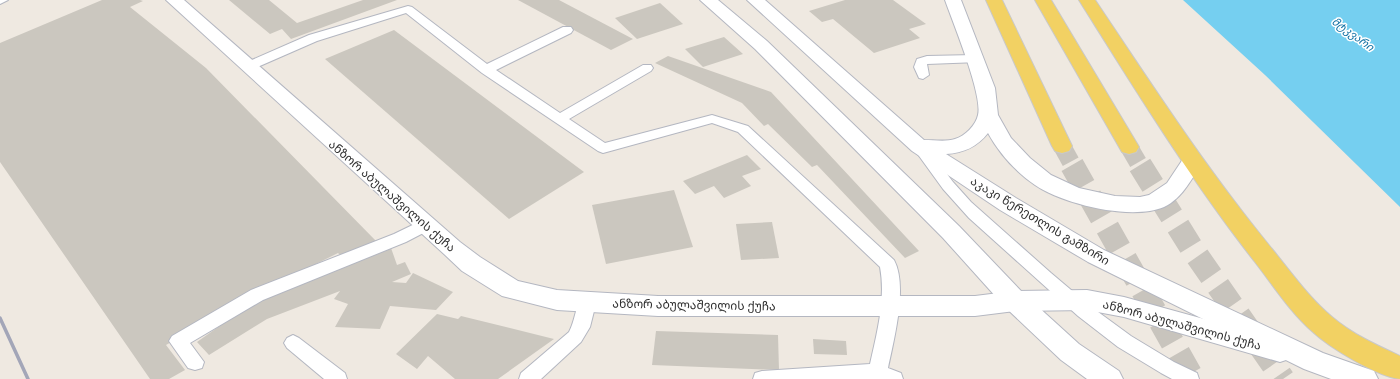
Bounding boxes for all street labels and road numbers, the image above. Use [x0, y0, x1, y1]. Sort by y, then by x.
street label: ანზორ აბულაშვილის ქუჩა [325, 136, 459, 256]
street label: აკაკი წერეთლის გამზირი [967, 173, 1113, 269]
street label: ანზორ აბულაშვილის ქუჩა [612, 296, 776, 314]
street label: ანზორ აბულაშვილის ქუჩა [1101, 296, 1263, 354]

